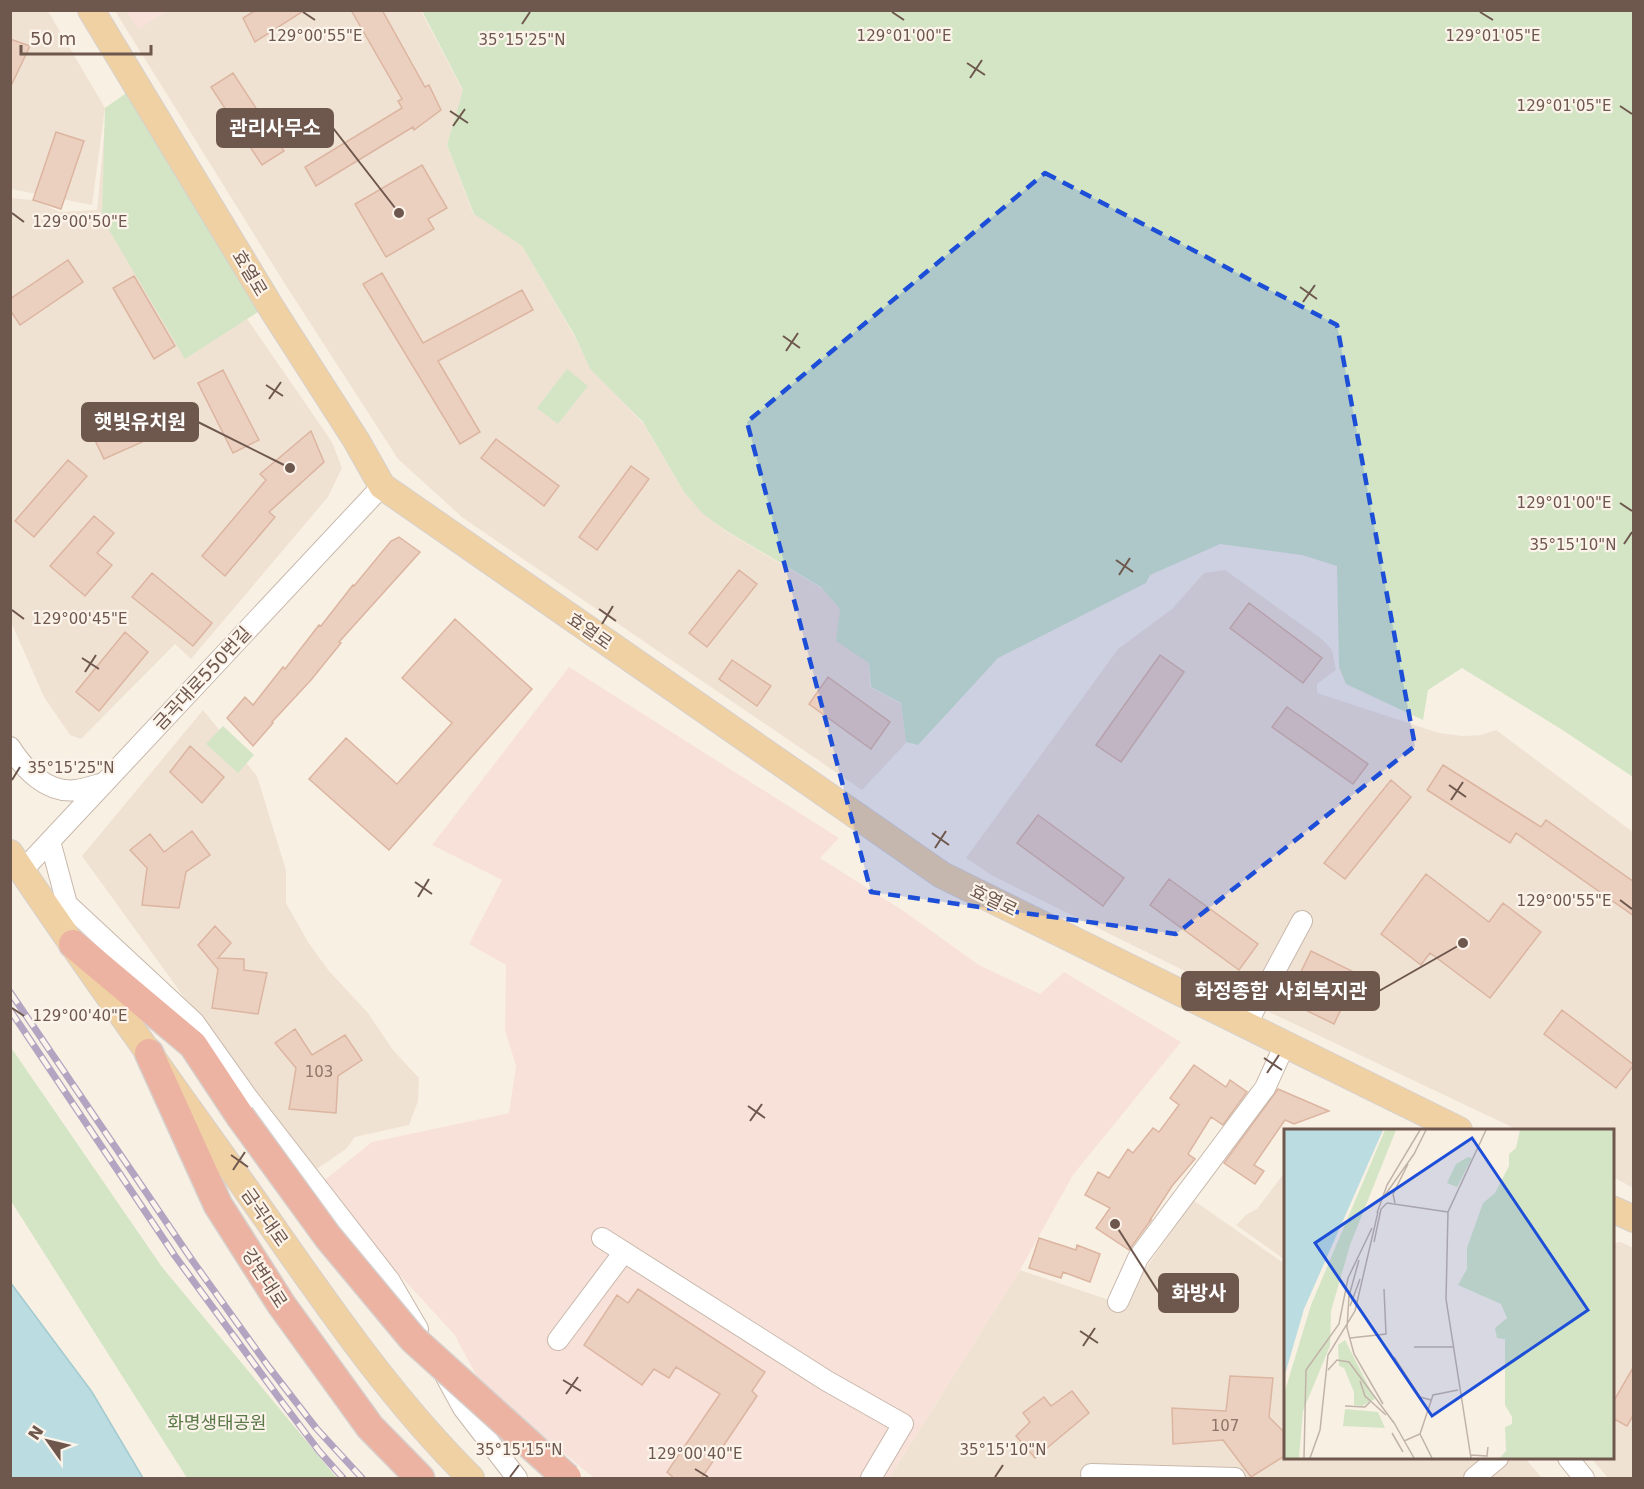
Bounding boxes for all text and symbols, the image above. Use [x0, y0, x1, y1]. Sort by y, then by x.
scale bar [21, 18, 152, 56]
text: 129°00'55"E [268, 27, 362, 45]
text: 129°01'00"E [857, 27, 951, 45]
text: 129°01'05"E [1446, 27, 1540, 45]
text: 50 m [30, 28, 76, 49]
text: 35°15'25"N [478, 31, 566, 49]
text: 129°01'05"E [1517, 97, 1611, 115]
callout: 관리사무소 [217, 109, 333, 147]
text: 관리사무소 [229, 116, 321, 140]
text: 129°00'50"E [33, 213, 127, 231]
street label: 효열로 [228, 246, 272, 300]
callout: 햇빛유치원 [82, 403, 198, 441]
text: 햇빛유치원 [94, 410, 186, 434]
text: 129°01'00"E [1517, 494, 1611, 512]
text: 35°15'10"N [1529, 536, 1617, 554]
street label: 효열로 [564, 608, 616, 654]
text: 129°00'45"E [33, 610, 127, 628]
street label: 금곡대로550번길 [149, 622, 255, 734]
text: 35°15'25"N [27, 759, 115, 777]
street label: 효열로 [967, 880, 1021, 920]
text: 129°00'55"E [1517, 892, 1611, 910]
callout: 화정종합 사회복지관 [1182, 972, 1379, 1010]
text: 화정종합 사회복지관 [1195, 979, 1368, 1003]
text: 129°00'40"E [33, 1007, 127, 1025]
house number: 103 [305, 1063, 333, 1081]
inset map [1284, 1129, 1614, 1459]
street label: 금곡대로 [237, 1184, 293, 1250]
street label: 강변대로 [238, 1245, 292, 1311]
callout: 화방사 [1159, 1274, 1238, 1312]
text: 화방사 [1171, 1281, 1227, 1305]
north arrow [18, 1411, 78, 1471]
park label: 화명생태공원 [167, 1412, 267, 1433]
house number: 107 [1211, 1417, 1239, 1435]
text: N [24, 1422, 48, 1444]
text: 35°15'15"N [475, 1441, 563, 1459]
text: 35°15'10"N [959, 1441, 1047, 1459]
text: 129°00'40"E [648, 1445, 742, 1463]

